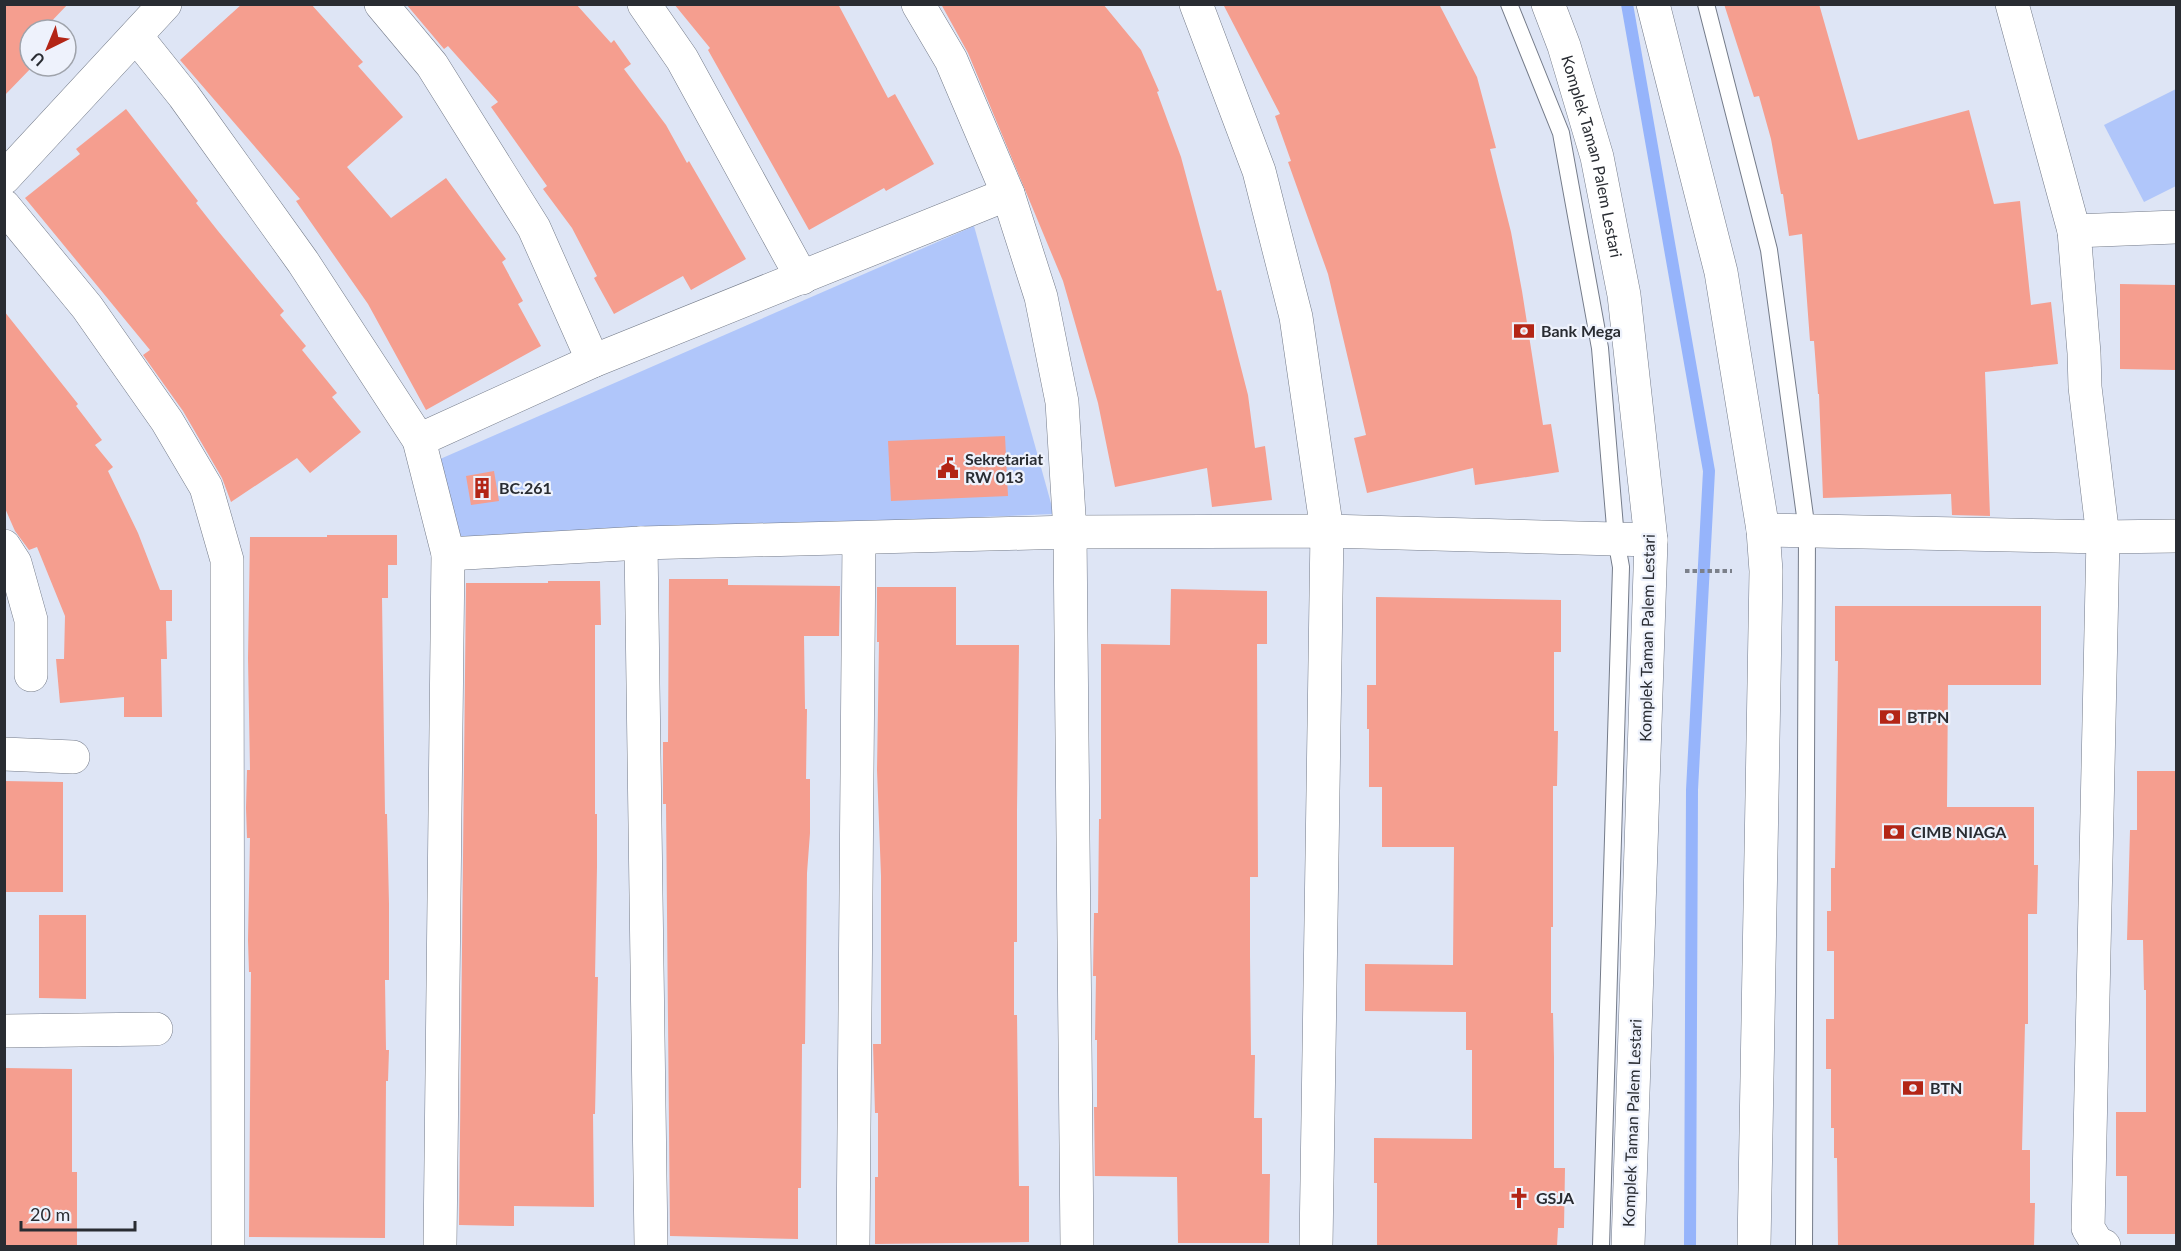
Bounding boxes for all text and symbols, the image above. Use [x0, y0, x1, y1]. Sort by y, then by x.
north arrow [18, 18, 78, 78]
text: U [27, 48, 48, 70]
street label: Komplek Taman Palem Lestari [1558, 53, 1626, 259]
bank icon: Bank Mega [1512, 319, 1536, 343]
place label: Bank Mega [1541, 321, 1621, 340]
place label: Sekretariat RW 013 [965, 449, 1043, 486]
public building icon: Sekretariat RW 013 [936, 456, 960, 480]
building icon: BC.261 [470, 476, 494, 500]
place label: BC.261 [499, 478, 552, 497]
street label: Komplek Taman Palem Lestari [1635, 534, 1658, 742]
bank icon: BTPN [1878, 705, 1902, 729]
place label: BTPN [1907, 707, 1949, 726]
bank icon: CIMB NIAGA [1882, 820, 1906, 844]
place label: CIMB NIAGA [1911, 822, 2007, 841]
street label: Komplek Taman Palem Lestari [1618, 1019, 1645, 1227]
bank icon: BTN [1901, 1076, 1925, 1100]
place label: BTN [1930, 1078, 1962, 1097]
church icon: GSJA [1507, 1186, 1531, 1210]
place label: GSJA [1536, 1188, 1575, 1207]
scale bar [21, 1194, 135, 1232]
text: 20 m [30, 1203, 70, 1225]

